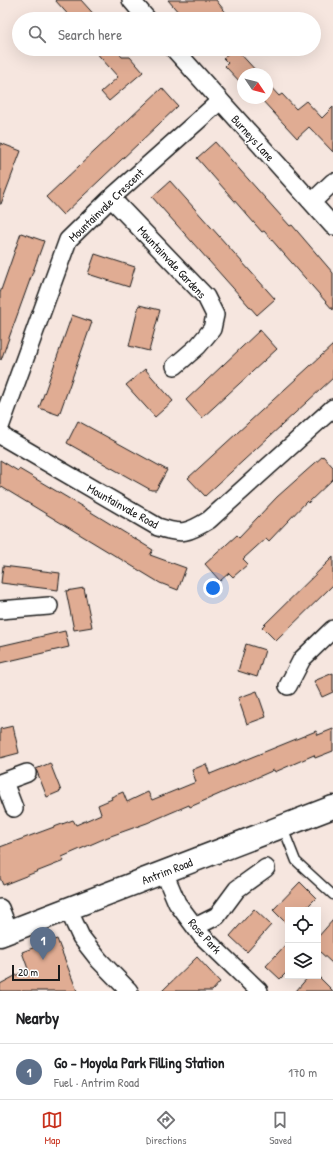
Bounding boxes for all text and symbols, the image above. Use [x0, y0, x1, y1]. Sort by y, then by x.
search box [12, 12, 321, 56]
icon: search [26, 23, 48, 45]
text: Search here [58, 24, 122, 45]
north arrow [237, 68, 273, 104]
street label: Burneys Lane [227, 111, 279, 165]
street label: Mountainvale Crescent [65, 164, 148, 245]
street label: Mountainvale Gardens [134, 222, 211, 302]
street label: Mountainvale Road [84, 479, 162, 533]
your location [203, 578, 223, 598]
street label: Antrim Road [139, 853, 195, 888]
map controls [285, 907, 321, 979]
button: locate [285, 907, 321, 943]
street label: Rose Park [184, 915, 226, 957]
pin: 1 [30, 927, 56, 960]
button: layers [285, 943, 321, 979]
scale bar [12, 963, 60, 982]
text: 20 m [18, 965, 38, 979]
text: Nearby [16, 1006, 59, 1029]
text: Go - Moyola Park Filling Station [54, 1052, 224, 1073]
text: 1 [27, 1063, 31, 1081]
text: 170 m [288, 1063, 317, 1081]
text: Fuel · Antrim Road [54, 1073, 139, 1091]
tab: Map [41, 1109, 63, 1147]
tab: Directions [146, 1109, 187, 1147]
tab: Saved [269, 1109, 292, 1147]

